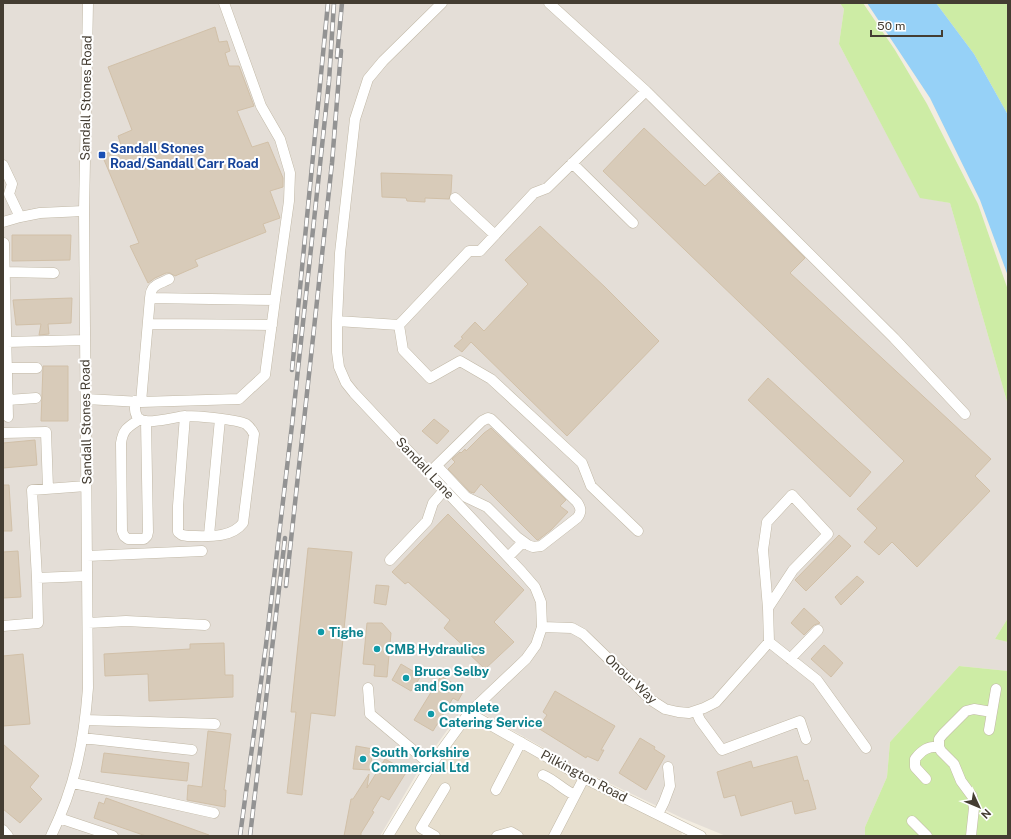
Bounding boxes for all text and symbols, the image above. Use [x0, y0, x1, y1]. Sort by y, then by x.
scale bar [871, 12, 942, 38]
text: 50 m [877, 19, 905, 33]
street label: Sandall Stones Road [77, 35, 95, 161]
place label: Sandall Stones Road/Sandall Carr Road [110, 141, 259, 171]
marker: Sandall Stones Road/Sandall Carr Road [97, 150, 107, 160]
street label: Sandall Stones Road [77, 359, 95, 485]
street label: Sandall Lane [393, 434, 457, 502]
place label: Tighe [329, 625, 364, 640]
marker: Tighe [316, 627, 326, 637]
place label: CMB Hydraulics [385, 642, 485, 657]
marker: CMB Hydraulics [372, 644, 382, 654]
street label: Onour Way [602, 651, 660, 707]
place label: Bruce Selby and Son [414, 664, 490, 694]
marker: Bruce Selby and Son [401, 673, 411, 683]
place label: Complete Catering Service [439, 700, 542, 730]
marker: Complete Catering Service [426, 709, 436, 719]
place label: South Yorkshire Commercial Ltd [371, 745, 470, 775]
street label: Pilkington Road [538, 747, 630, 805]
marker: South Yorkshire Commercial Ltd [358, 754, 368, 764]
north arrow [959, 787, 999, 827]
text: N [979, 807, 993, 821]

